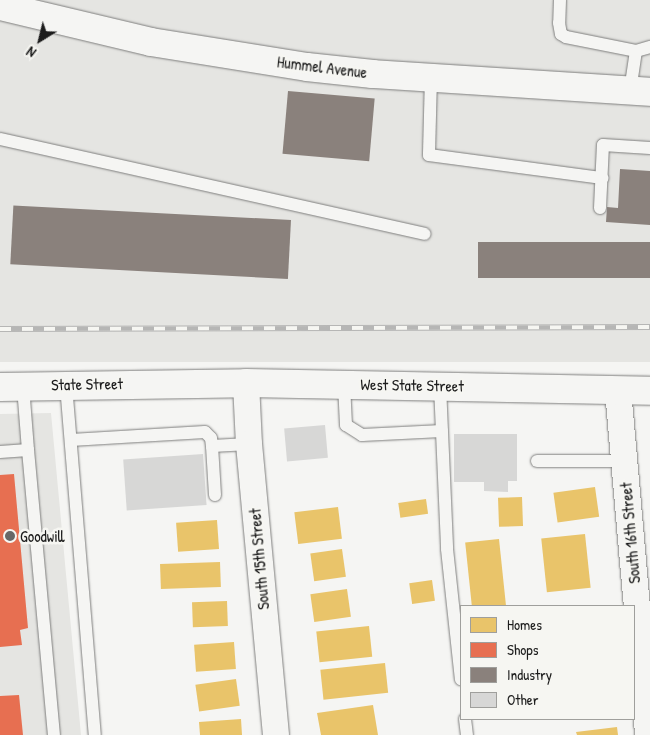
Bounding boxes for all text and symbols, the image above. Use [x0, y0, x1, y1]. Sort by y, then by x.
north arrow [15, 15, 65, 65]
text: N [22, 43, 39, 62]
street label: Hummel Avenue [276, 52, 368, 82]
street label: State Street [51, 374, 123, 394]
street label: West State Street [360, 374, 464, 396]
street label: South 16th Street [616, 482, 644, 584]
street label: South 15th Street [245, 507, 273, 611]
place label: Goodwill [20, 526, 65, 546]
marker: Goodwill [4, 530, 16, 542]
legend [460, 605, 635, 720]
text: Homes [507, 614, 542, 635]
text: Shops [507, 639, 538, 660]
text: Industry [507, 664, 552, 685]
text: Other [507, 689, 539, 710]

